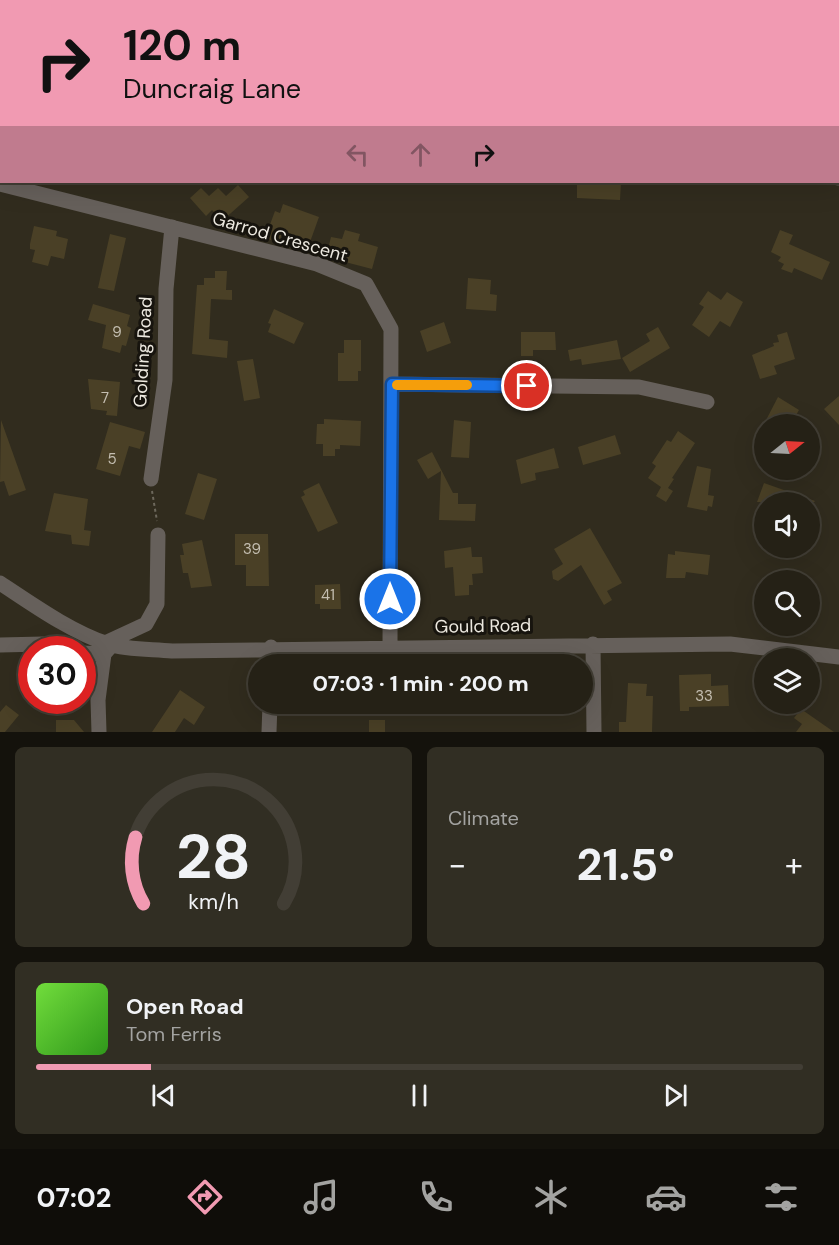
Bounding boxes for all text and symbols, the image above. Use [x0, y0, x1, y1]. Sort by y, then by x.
text: 120 m [123, 18, 241, 73]
icon: right [24, 24, 102, 102]
text: Duncraig Lane [123, 71, 301, 106]
icon: left [341, 138, 374, 171]
icon: ahead [404, 138, 437, 171]
icon: right [467, 138, 500, 171]
street label: Garrod Crescent [210, 206, 350, 268]
street label: Golding Road [128, 296, 158, 408]
house number: 9 [112, 322, 122, 342]
pin [501, 360, 552, 411]
icon: arrive [510, 369, 543, 402]
house number: 7 [101, 388, 109, 408]
north arrow [754, 414, 820, 480]
map controls [754, 414, 820, 714]
house number: 5 [107, 449, 117, 469]
button: sound [754, 492, 820, 558]
house number: 39 [243, 539, 261, 559]
position arrow [358, 567, 422, 631]
button: search [754, 570, 820, 636]
house number: 41 [321, 585, 335, 605]
street label: Gould Road [434, 613, 532, 639]
speed limit sign: 30 [18, 636, 96, 714]
button: layers [754, 648, 820, 714]
text: 07:03 · 1 min · 200 m [312, 669, 529, 698]
house number: 33 [695, 686, 713, 706]
text: Climate [448, 805, 519, 831]
text: 28 [176, 816, 251, 897]
text: 21.5° [576, 835, 675, 894]
text: − [448, 843, 466, 886]
text: + [785, 843, 803, 886]
text: km/h [188, 888, 239, 916]
text: Open Road [126, 992, 244, 1021]
text: Tom Ferris [126, 1021, 222, 1047]
icon: previous [147, 1079, 180, 1112]
icon: pause [403, 1079, 436, 1112]
icon: next [659, 1079, 692, 1112]
icon: directions [184, 1176, 226, 1218]
icon: music [300, 1176, 342, 1218]
icon: phone [415, 1176, 457, 1218]
icon: climate [530, 1176, 572, 1218]
icon: car [645, 1176, 687, 1218]
icon: filters [760, 1176, 802, 1218]
text: 07:02 [37, 1180, 111, 1215]

